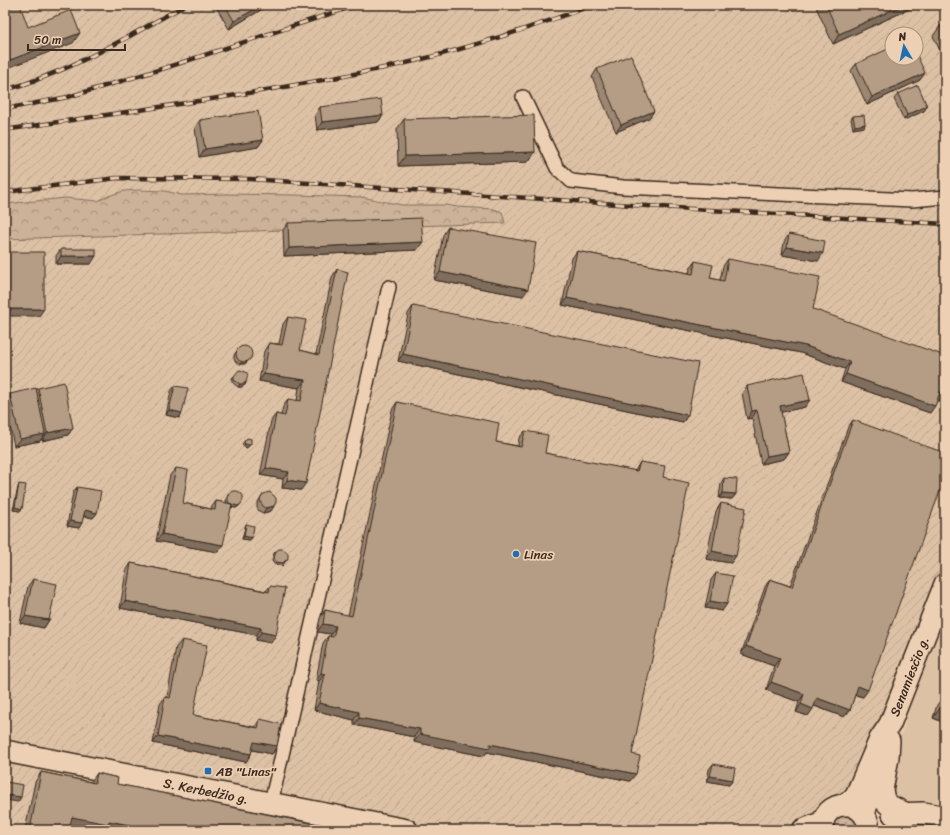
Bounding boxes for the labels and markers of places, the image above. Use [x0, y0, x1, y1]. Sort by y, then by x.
place label: Linas [524, 543, 553, 566]
marker: Linas [511, 549, 521, 559]
place label: AB "Linas" [215, 760, 278, 783]
marker: AB "Linas" [203, 766, 213, 776]

